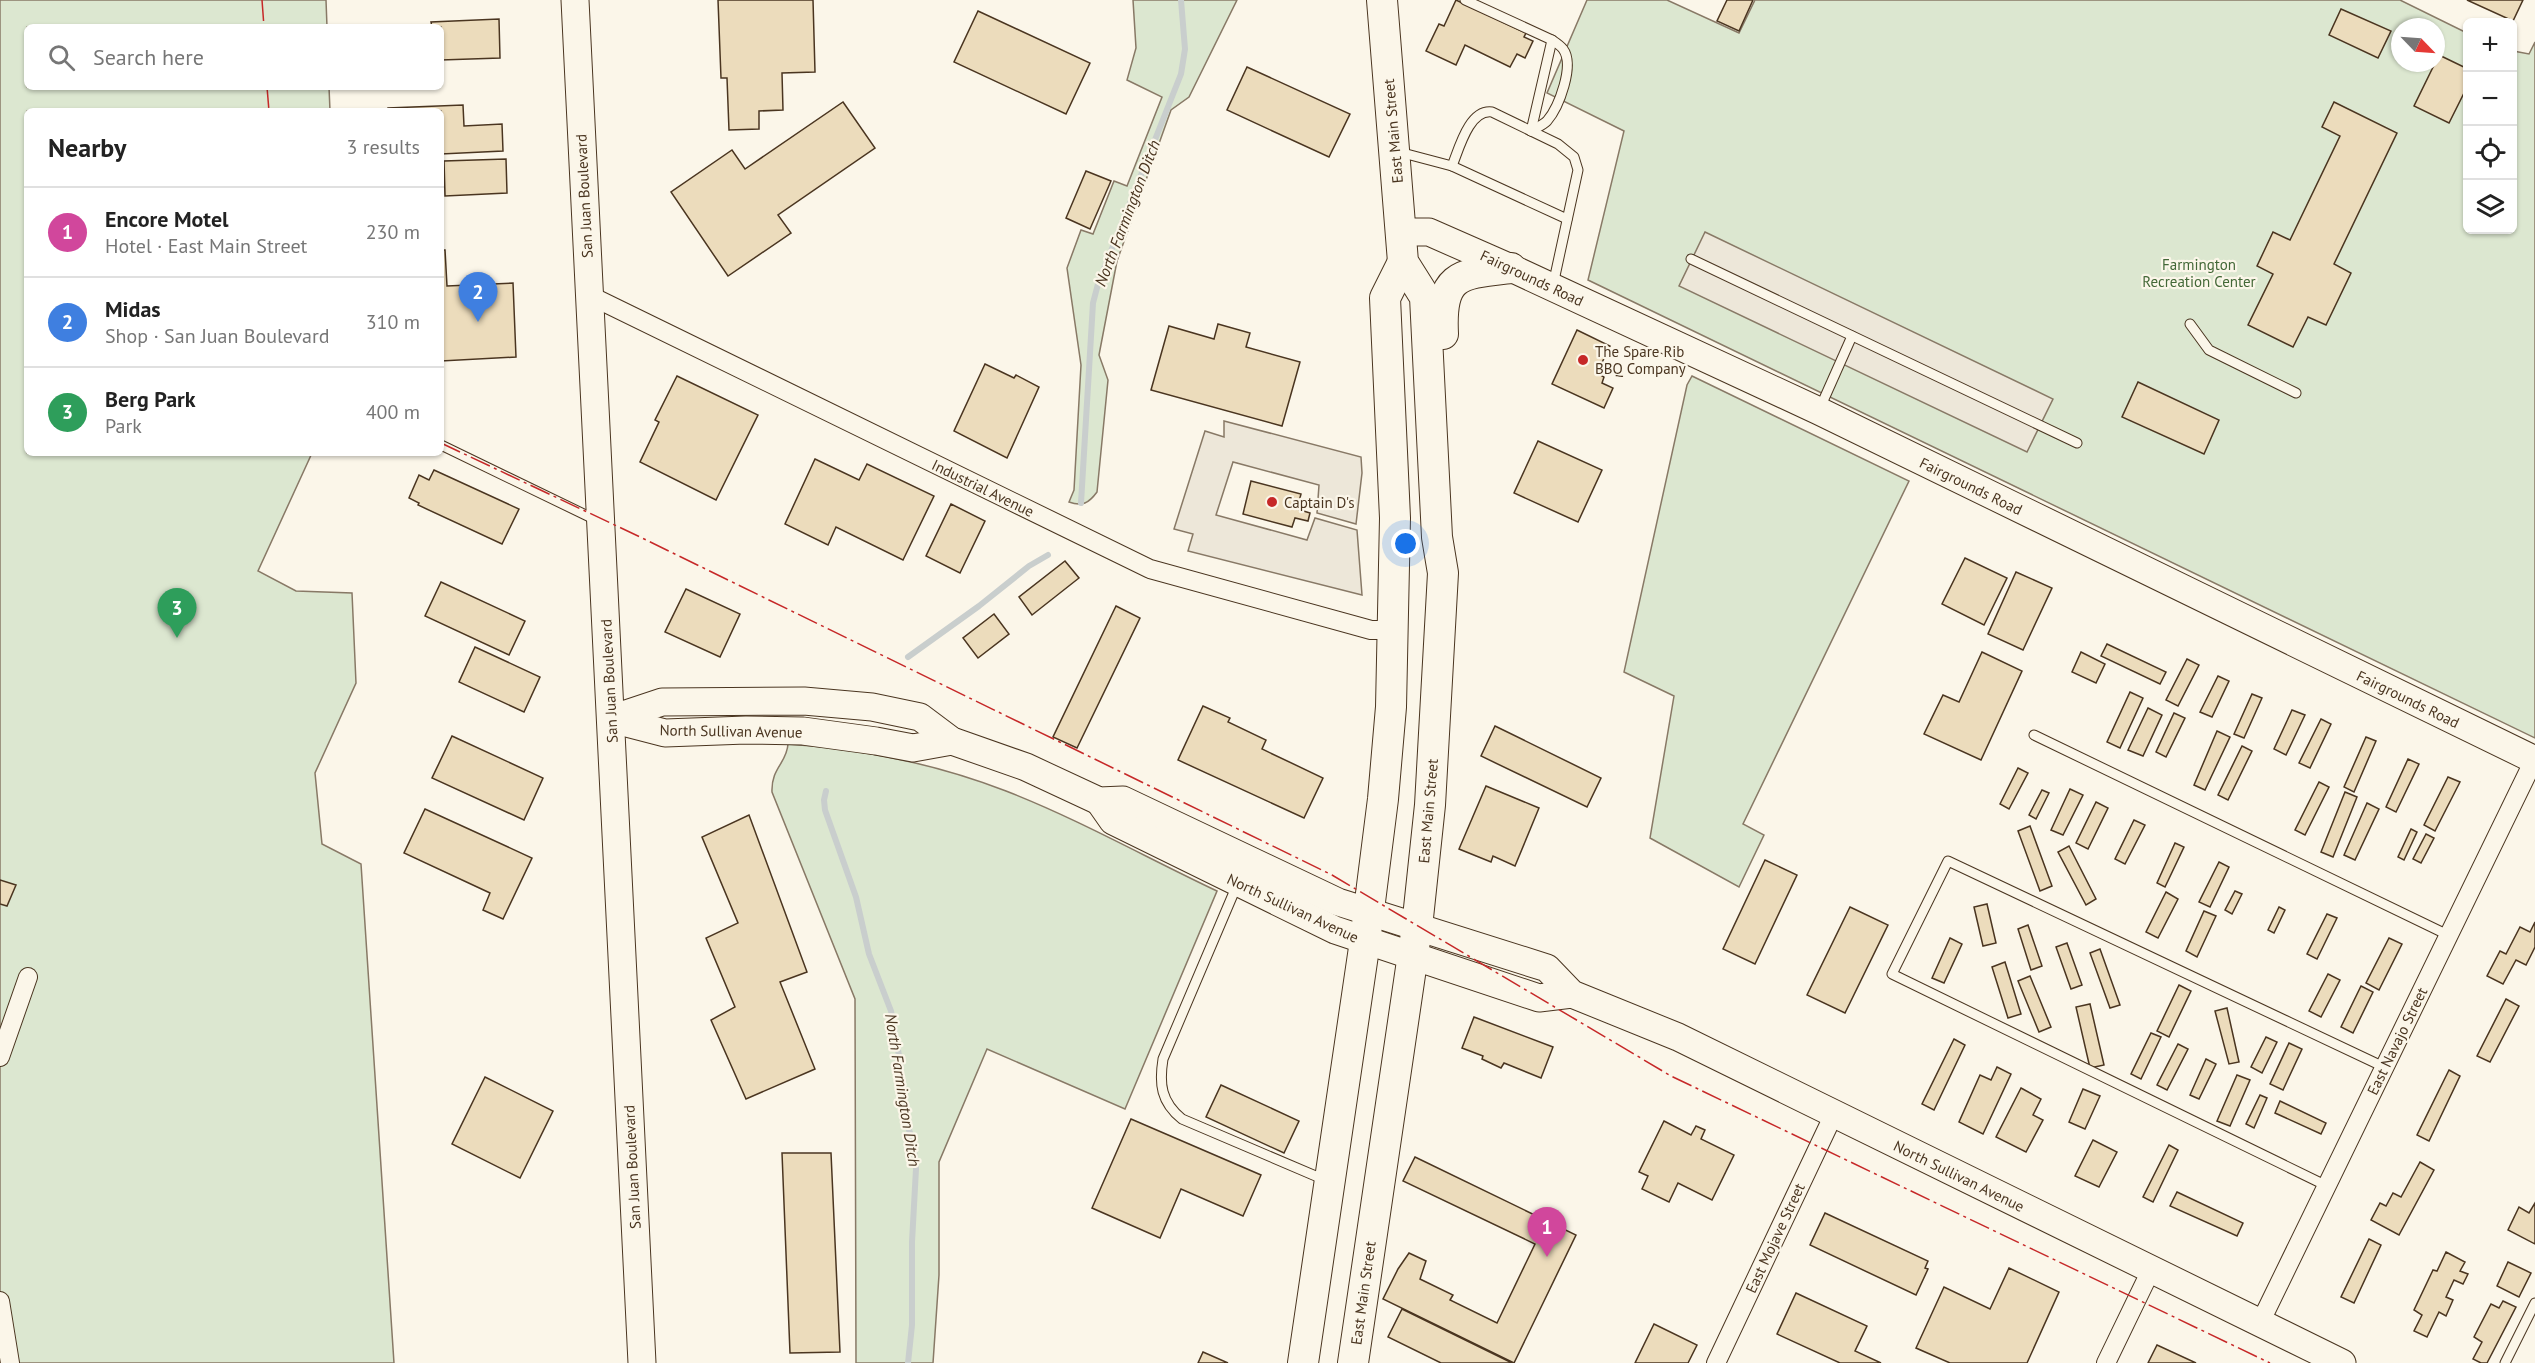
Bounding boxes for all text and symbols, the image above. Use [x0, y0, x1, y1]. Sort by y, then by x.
north arrow [2391, 18, 2445, 72]
map controls [2463, 18, 2517, 234]
button: + [2463, 18, 2517, 72]
search box [24, 24, 444, 90]
icon: search [45, 41, 78, 74]
text: Search here [93, 43, 204, 71]
button: − [2463, 72, 2517, 126]
street label: East Main Street [1379, 78, 1407, 184]
button: locate [2463, 126, 2517, 180]
text: Nearby [48, 131, 126, 164]
text: 3 results [347, 134, 420, 160]
street label: San Juan Boulevard [571, 134, 597, 258]
water label: North Farmington Ditch [1090, 137, 1164, 289]
button: layers [2463, 180, 2517, 234]
text: Encore Motel [105, 205, 229, 233]
text: 1 [62, 219, 73, 245]
text: 230 m [366, 219, 420, 245]
text: Hotel · East Main Street [105, 233, 307, 259]
street label: Fairgrounds Road [1477, 246, 1587, 310]
park label: Farmington Recreation Center [2142, 255, 2256, 291]
pin: 2 [458, 272, 498, 322]
text: Midas [105, 295, 161, 323]
text: 2 [62, 309, 73, 335]
text: 310 m [366, 309, 420, 335]
text: Shop · San Juan Boulevard [105, 323, 330, 349]
place label: The Spare Rib BBQ Company [1595, 342, 1686, 378]
marker: The Spare Rib BBQ Company [1576, 353, 1590, 367]
text: Berg Park [105, 385, 196, 413]
text: 3 [62, 399, 73, 425]
text: 400 m [366, 399, 420, 425]
text: Park [105, 413, 142, 439]
street label: Fairgrounds Road [1917, 453, 2025, 519]
street label: Industrial Avenue [929, 455, 1037, 521]
place label: Captain D's [1284, 493, 1355, 512]
marker: Captain D's [1265, 495, 1279, 509]
your location [1391, 529, 1420, 558]
pin: 3 [158, 588, 196, 638]
street label: San Juan Boulevard [596, 619, 622, 743]
street label: Fairgrounds Road [2354, 666, 2462, 732]
street label: North Sullivan Avenue [659, 720, 803, 742]
street label: East Main Street [1414, 758, 1442, 864]
street label: North Sullivan Avenue [1224, 869, 1362, 947]
street label: East Navajo Street [2363, 984, 2431, 1098]
water label: North Farmington Ditch [881, 1012, 925, 1168]
street label: San Juan Boulevard [619, 1105, 645, 1229]
street label: North Sullivan Avenue [1891, 1136, 2027, 1216]
street label: East Mojave Street [1741, 1180, 1809, 1296]
pin: 1 [1528, 1208, 1566, 1257]
street label: East Main Street [1346, 1240, 1380, 1346]

